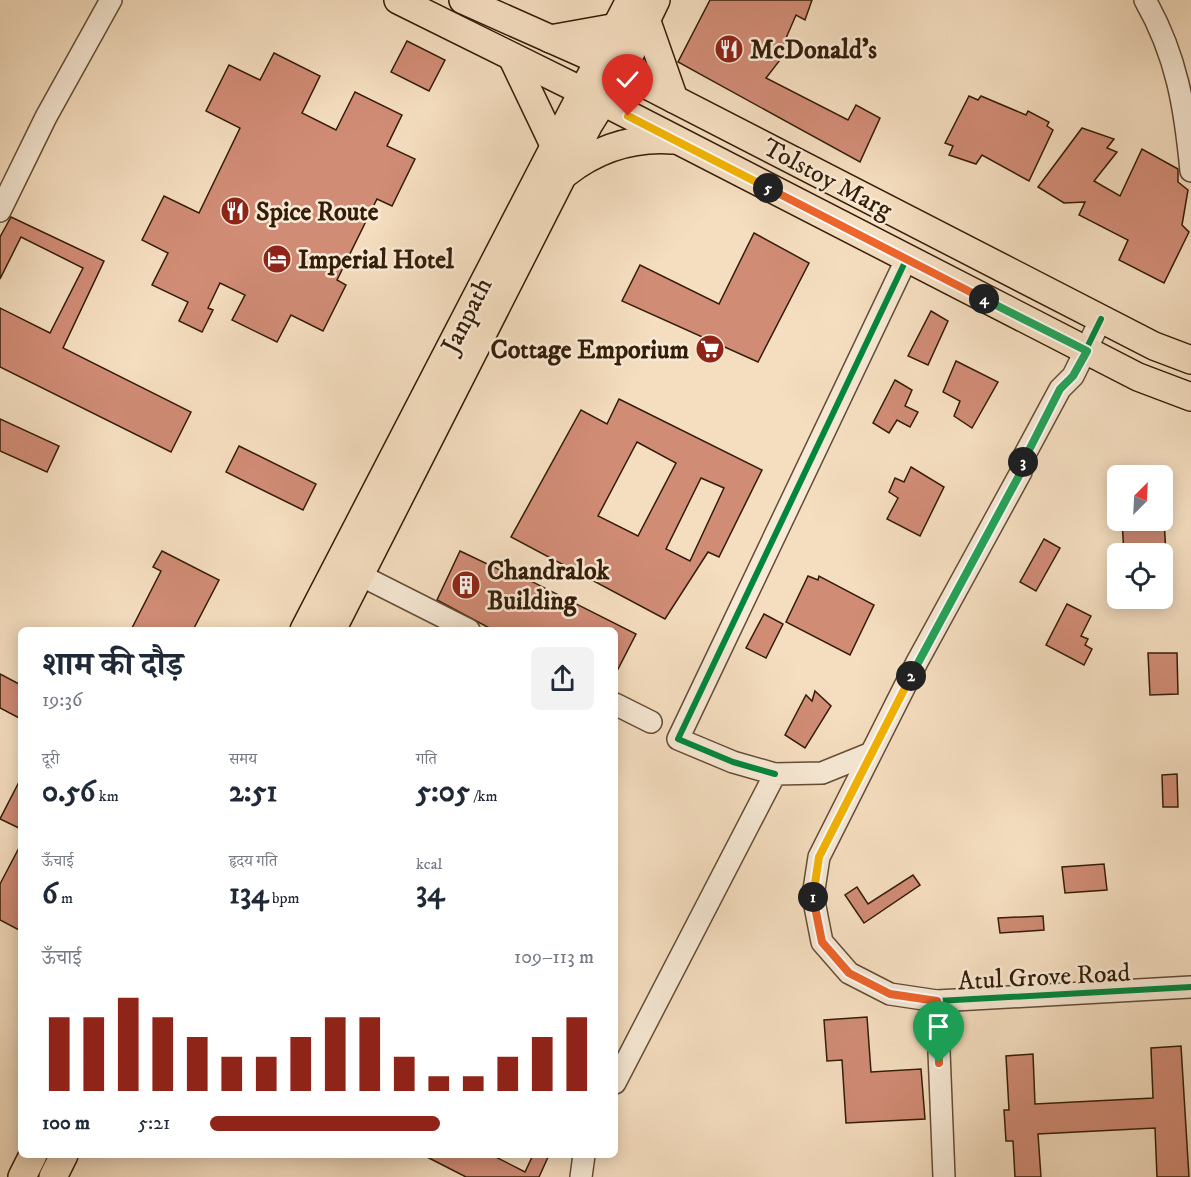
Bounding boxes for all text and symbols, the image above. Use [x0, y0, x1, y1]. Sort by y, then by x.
restaurant icon: McDonald's [713, 33, 745, 65]
place label: McDonald's [750, 34, 877, 67]
pin [602, 54, 653, 116]
icon: check [611, 63, 644, 96]
street label: Tolstoy Marg [757, 131, 898, 227]
pin: 5 [753, 173, 783, 203]
text: 5 [764, 178, 772, 198]
restaurant icon: Spice Route [219, 195, 251, 227]
place label: Spice Route [256, 196, 379, 229]
hotel icon: Imperial Hotel [261, 243, 293, 275]
place label: Imperial Hotel [298, 244, 455, 277]
street label: Janpath [433, 272, 500, 361]
pin: 4 [969, 284, 999, 314]
text: 4 [979, 289, 989, 309]
supermarket icon: Cottage Emporium [694, 333, 726, 365]
place label: Cottage Emporium [490, 334, 689, 367]
pin: 3 [1008, 447, 1038, 477]
text: 3 [1020, 452, 1026, 472]
north arrow [1107, 465, 1173, 531]
map controls [1107, 465, 1173, 609]
button: locate [1107, 543, 1173, 609]
place label: Chandralok Building [487, 555, 610, 618]
building icon: Chandralok Building [450, 569, 482, 601]
text: शाम की दौड़ [42, 645, 183, 686]
button: share [531, 647, 594, 710]
pin: 2 [896, 661, 926, 691]
text: 2 [907, 666, 915, 686]
text: 19:36 [42, 688, 82, 713]
text: दूरी [42, 749, 59, 769]
text: समय [229, 749, 257, 769]
text: गति [416, 749, 437, 769]
text: 0.56 [42, 774, 95, 811]
text: 2:51 [229, 774, 278, 811]
text: 5:05 [416, 774, 470, 811]
text: km [95, 786, 119, 806]
text: /km [470, 786, 498, 806]
text: ऊँचाई [42, 851, 74, 871]
text: हृदय गति [229, 851, 277, 871]
text: kcal [416, 854, 442, 874]
text: 34 [416, 874, 444, 911]
text: 6 [42, 876, 58, 913]
text: 134 [229, 876, 268, 913]
pin: 1 [798, 882, 828, 912]
text: 1 [810, 887, 816, 907]
text: m [58, 888, 73, 908]
text: bpm [268, 888, 299, 908]
text: 109–113 m [514, 945, 594, 970]
text: ऊँचाई [42, 946, 81, 971]
street label: Atul Grove Road [957, 956, 1131, 998]
pin [913, 1001, 964, 1063]
icon: arrive [922, 1010, 955, 1043]
text: 100 m [42, 1111, 90, 1136]
text: 5:21 [138, 1111, 170, 1136]

